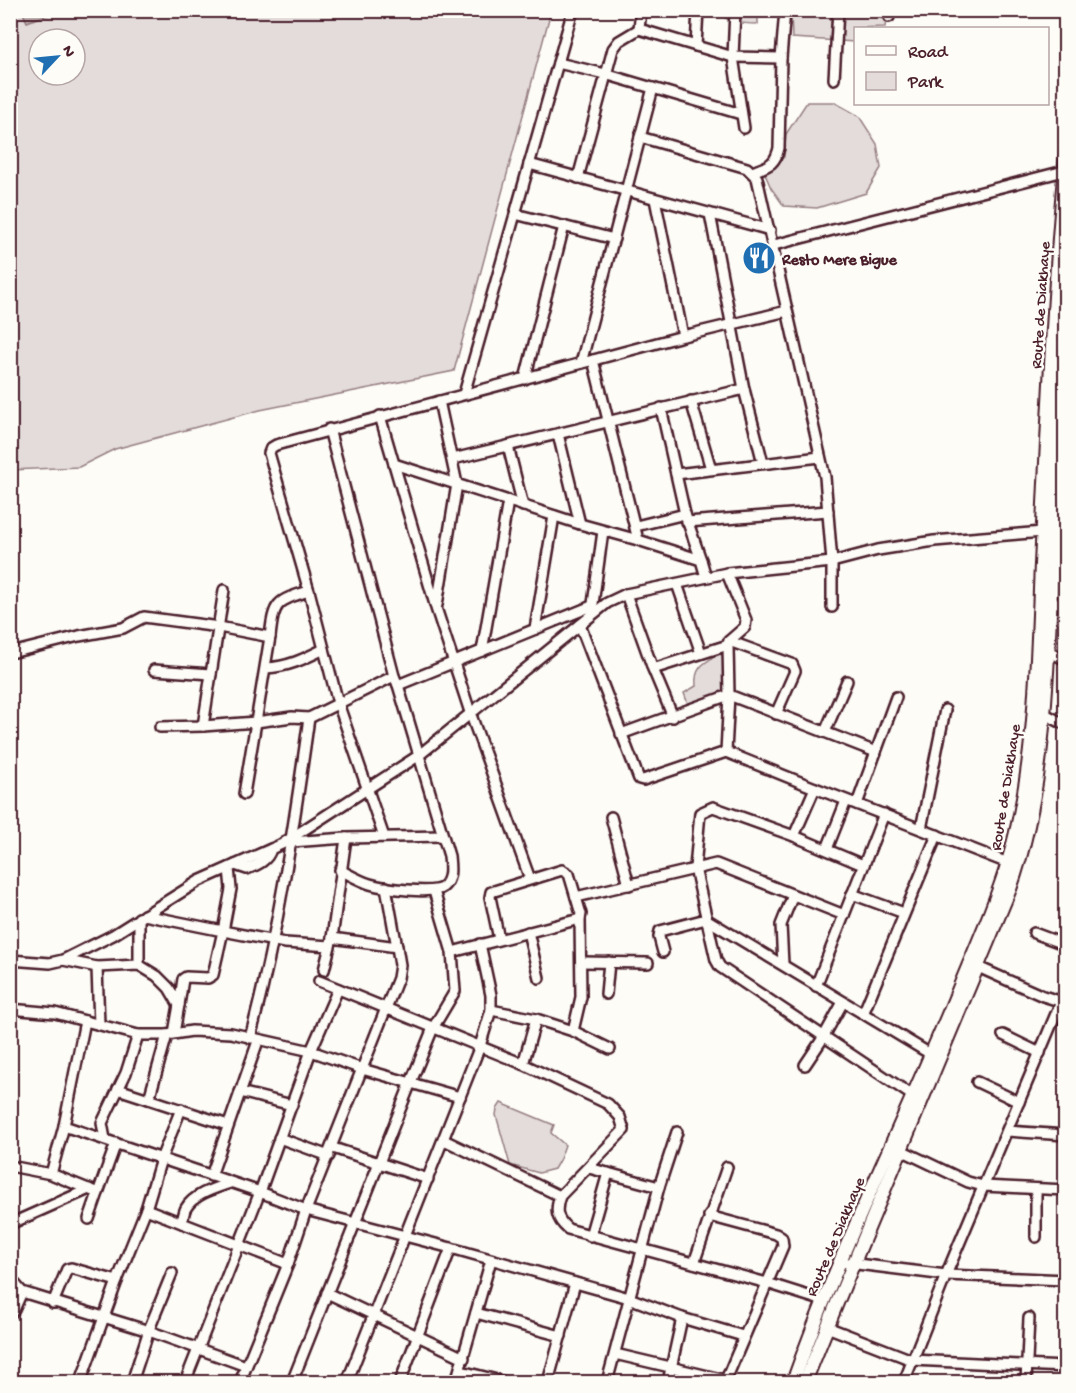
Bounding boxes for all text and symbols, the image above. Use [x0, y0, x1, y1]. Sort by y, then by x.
north arrow [27, 27, 87, 87]
legend [854, 27, 1049, 105]
text: N [57, 43, 78, 61]
text: Road [908, 43, 949, 64]
text: Park [907, 73, 944, 94]
restaurant icon: Resto Mere Bigue [741, 240, 777, 276]
street label: Route de Diakhaye [1029, 240, 1056, 370]
place label: Resto Mere Bigue [781, 252, 897, 271]
street label: Route de Diakhaye [988, 722, 1027, 852]
street label: Route de Diakhaye [804, 1174, 871, 1300]

